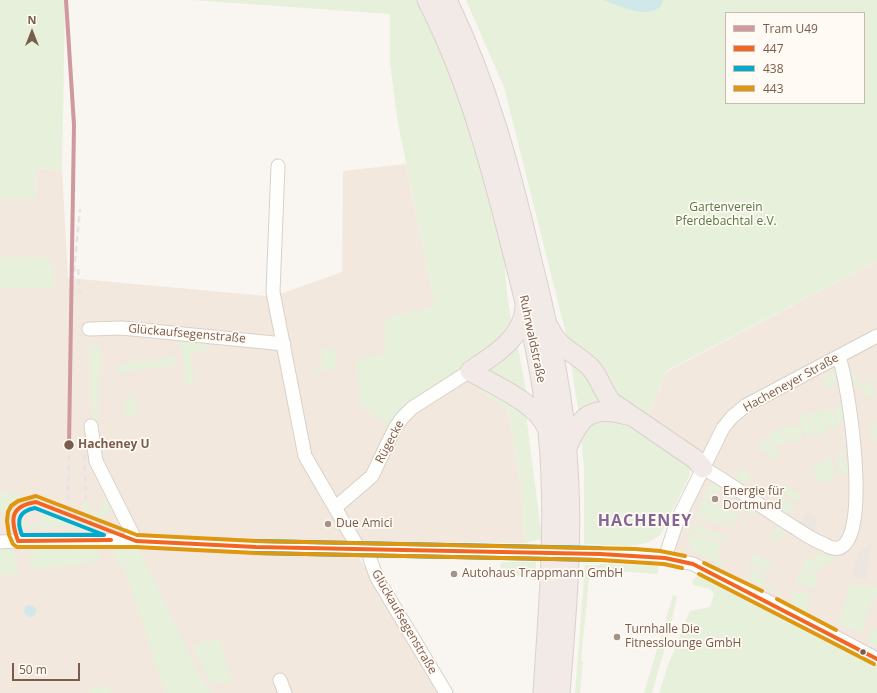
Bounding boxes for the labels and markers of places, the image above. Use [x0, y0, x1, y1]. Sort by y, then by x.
marker: Hacheney U [62, 438, 76, 452]
place label: Hacheney U [78, 438, 150, 452]
place label: Energie für Dortmund [723, 485, 784, 513]
marker: Energie für Dortmund [710, 494, 720, 504]
place label: Due Amici [336, 517, 392, 531]
marker: Due Amici [323, 519, 333, 529]
place label: Autohaus Trappmann GmbH [462, 567, 623, 581]
marker: Autohaus Trappmann GmbH [449, 569, 459, 579]
place label: Turnhalle Die Fitnesslounge GmbH [625, 623, 741, 651]
marker: Turnhalle Die Fitnesslounge GmbH [612, 632, 622, 642]
unlabelled marker [858, 647, 868, 657]

